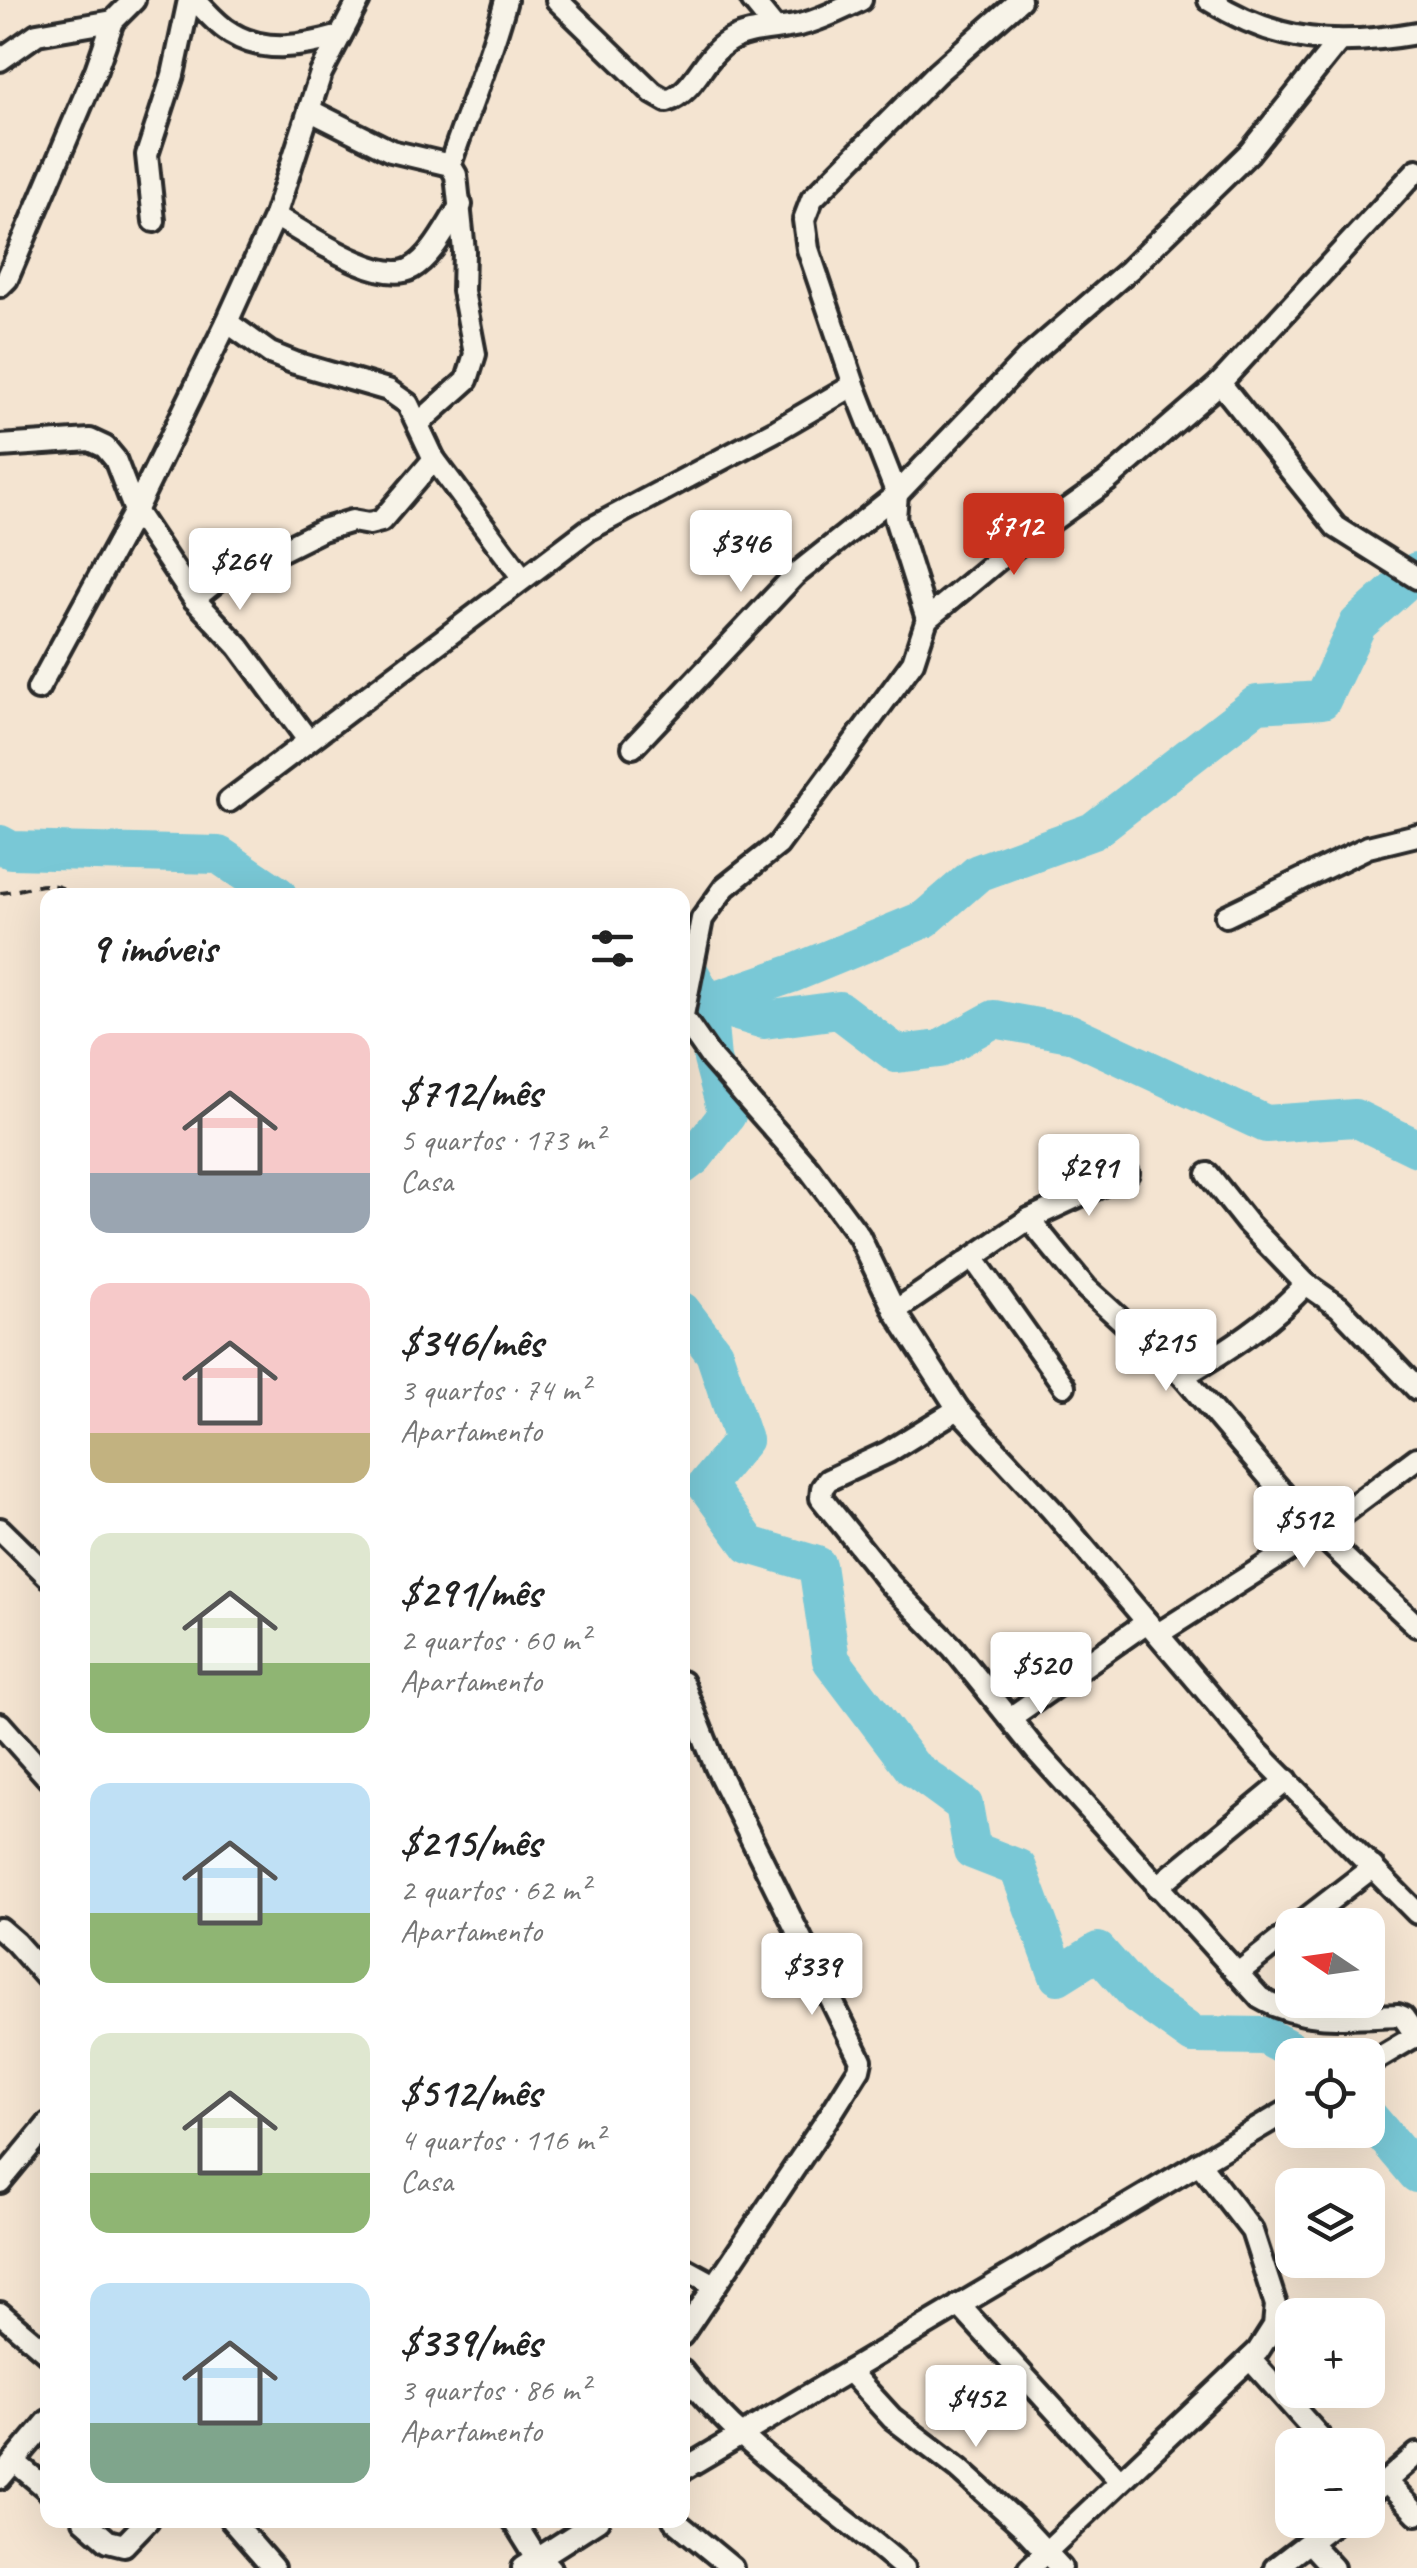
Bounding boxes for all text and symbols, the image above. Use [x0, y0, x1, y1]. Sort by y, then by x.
pin: $712 [955, 493, 1073, 578]
text: $712 [985, 505, 1043, 546]
pin: $346 [682, 510, 800, 595]
text: $346 [712, 522, 770, 563]
pin: $264 [181, 528, 299, 613]
text: $264 [211, 540, 269, 581]
icon: filters [585, 921, 640, 976]
text: 9 imóveis [90, 922, 216, 975]
text: $712/mês [400, 1066, 542, 1119]
icon: home [170, 1073, 290, 1193]
text: 5 quartos · 173 m² [400, 1119, 603, 1160]
pin: $291 [1030, 1134, 1148, 1219]
text: $291 [1060, 1146, 1118, 1187]
text: Casa [400, 1160, 453, 1201]
pin: $215 [1107, 1309, 1225, 1394]
text: $346/mês [400, 1316, 543, 1369]
text: $215 [1137, 1321, 1195, 1362]
icon: home [170, 1323, 290, 1443]
text: 3 quartos · 74 m² [400, 1369, 589, 1410]
text: Apartamento [400, 1410, 542, 1451]
pin: $512 [1245, 1486, 1363, 1571]
text: $512 [1275, 1498, 1333, 1539]
text: $291/mês [400, 1566, 541, 1619]
icon: home [170, 1573, 290, 1693]
text: 2 quartos · 60 m² [400, 1619, 589, 1660]
pin: $520 [982, 1632, 1100, 1717]
text: $520 [1012, 1644, 1070, 1685]
text: Apartamento [400, 1660, 542, 1701]
text: $215/mês [400, 1816, 541, 1869]
icon: home [170, 1823, 290, 1943]
text: 2 quartos · 62 m² [400, 1869, 589, 1910]
north arrow [1275, 1908, 1385, 2018]
map controls [1275, 1908, 1385, 2538]
text: Apartamento [400, 1910, 542, 1951]
pin: $339 [753, 1933, 871, 2018]
text: $339 [783, 1945, 841, 1986]
button: locate [1275, 2038, 1385, 2148]
text: $512/mês [400, 2066, 541, 2119]
icon: home [170, 2073, 290, 2193]
text: 4 quartos · 116 m² [400, 2119, 603, 2160]
text: Casa [400, 2160, 453, 2201]
button: layers [1275, 2168, 1385, 2278]
button: + [1275, 2298, 1385, 2408]
text: $339/mês [400, 2316, 541, 2369]
icon: home [170, 2323, 290, 2443]
pin: $452 [917, 2365, 1035, 2450]
text: 3 quartos · 86 m² [400, 2369, 589, 2410]
text: $452 [947, 2377, 1005, 2418]
text: Apartamento [400, 2410, 542, 2451]
button: − [1275, 2428, 1385, 2538]

